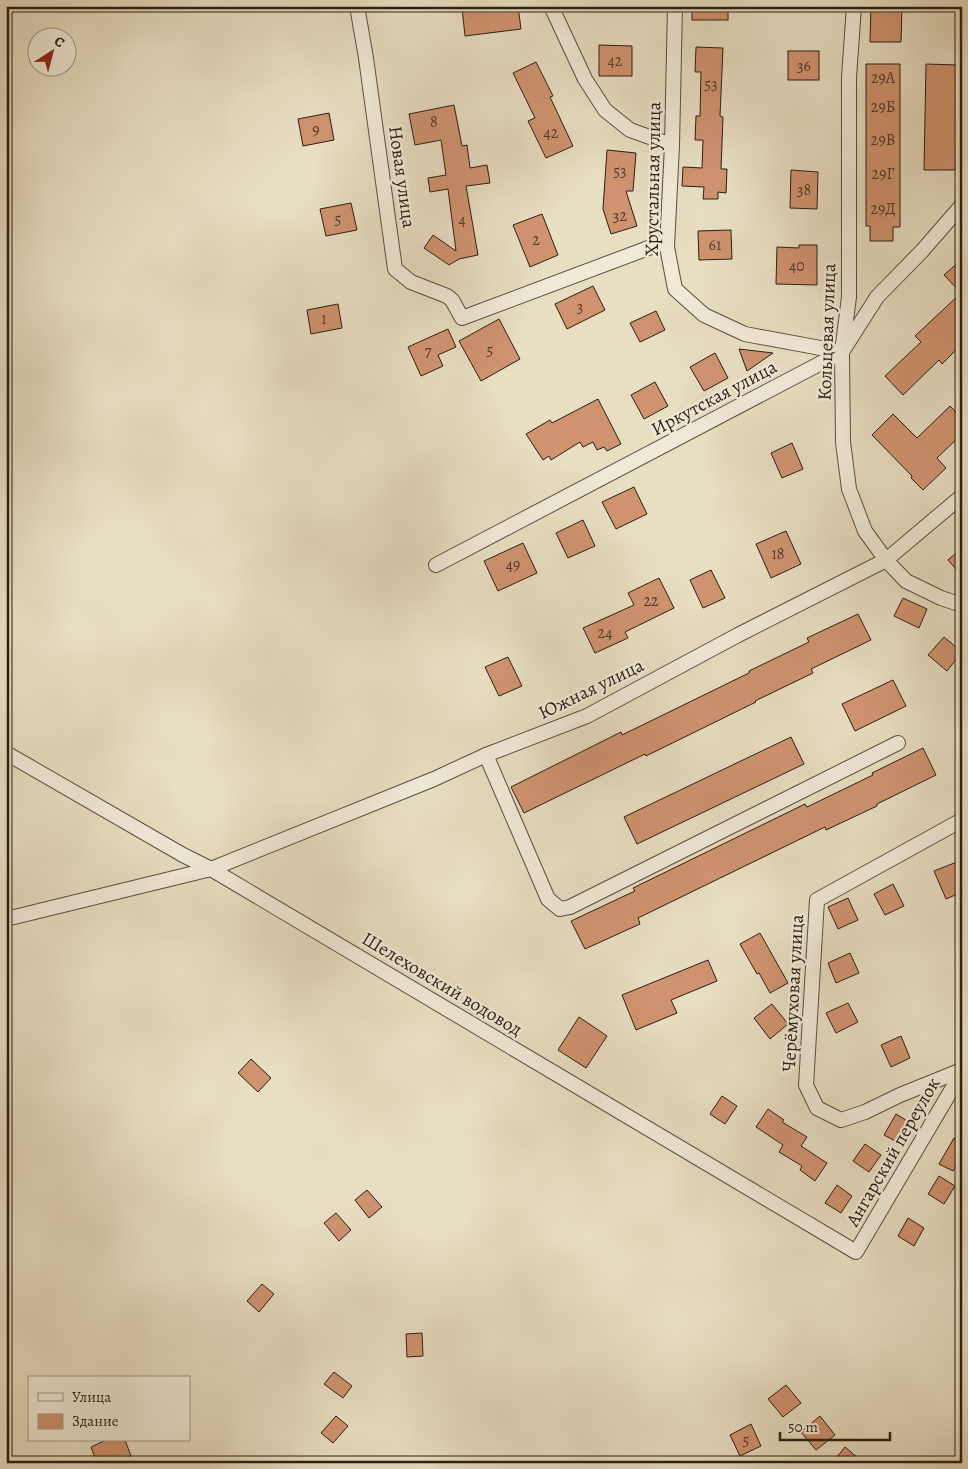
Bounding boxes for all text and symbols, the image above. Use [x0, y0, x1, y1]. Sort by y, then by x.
north arrow [28, 28, 78, 78]
text: С [50, 32, 69, 52]
house number: 42 [608, 50, 623, 72]
house number: 36 [797, 55, 811, 77]
house number: 29А [871, 67, 896, 89]
house number: 53 [704, 73, 718, 95]
house number: 29Б [871, 96, 895, 118]
street label: Хрустальная улица [639, 101, 667, 256]
house number: 8 [430, 111, 438, 133]
house number: 9 [312, 119, 320, 141]
house number: 42 [544, 122, 559, 144]
street label: Новая улица [382, 124, 422, 230]
house number: 29В [871, 129, 895, 151]
house number: 53 [613, 160, 627, 182]
house number: 29Г [872, 163, 894, 185]
house number: 38 [797, 179, 811, 201]
house number: 29Д [870, 198, 896, 220]
house number: 32 [613, 205, 628, 227]
house number: 5 [335, 208, 342, 230]
house number: 4 [458, 209, 466, 231]
house number: 2 [532, 229, 540, 251]
house number: 61 [709, 234, 722, 256]
house number: 40 [789, 255, 805, 277]
street label: Кольцевая улица [812, 263, 842, 401]
house number: 3 [577, 296, 583, 318]
house number: 1 [321, 308, 327, 330]
house number: 5 [487, 339, 494, 361]
house number: 7 [425, 340, 432, 362]
street label: Иркутская улица [646, 354, 782, 442]
house number: 18 [771, 543, 785, 565]
house number: 49 [506, 554, 520, 576]
house number: 22 [643, 590, 659, 612]
house number: 24 [598, 622, 612, 644]
street label: Южная улица [534, 652, 648, 726]
street label: Черёмуховая улица [776, 913, 810, 1072]
street label: Шелеховский водовод [357, 926, 527, 1042]
street label: Ангарский переулок [839, 1073, 946, 1232]
legend [28, 1376, 190, 1442]
text: Улица [72, 1387, 111, 1407]
scale bar [780, 1409, 890, 1441]
text: Здание [72, 1411, 119, 1431]
text: 50 m [788, 1417, 818, 1437]
house number: 5 [743, 1429, 750, 1451]

